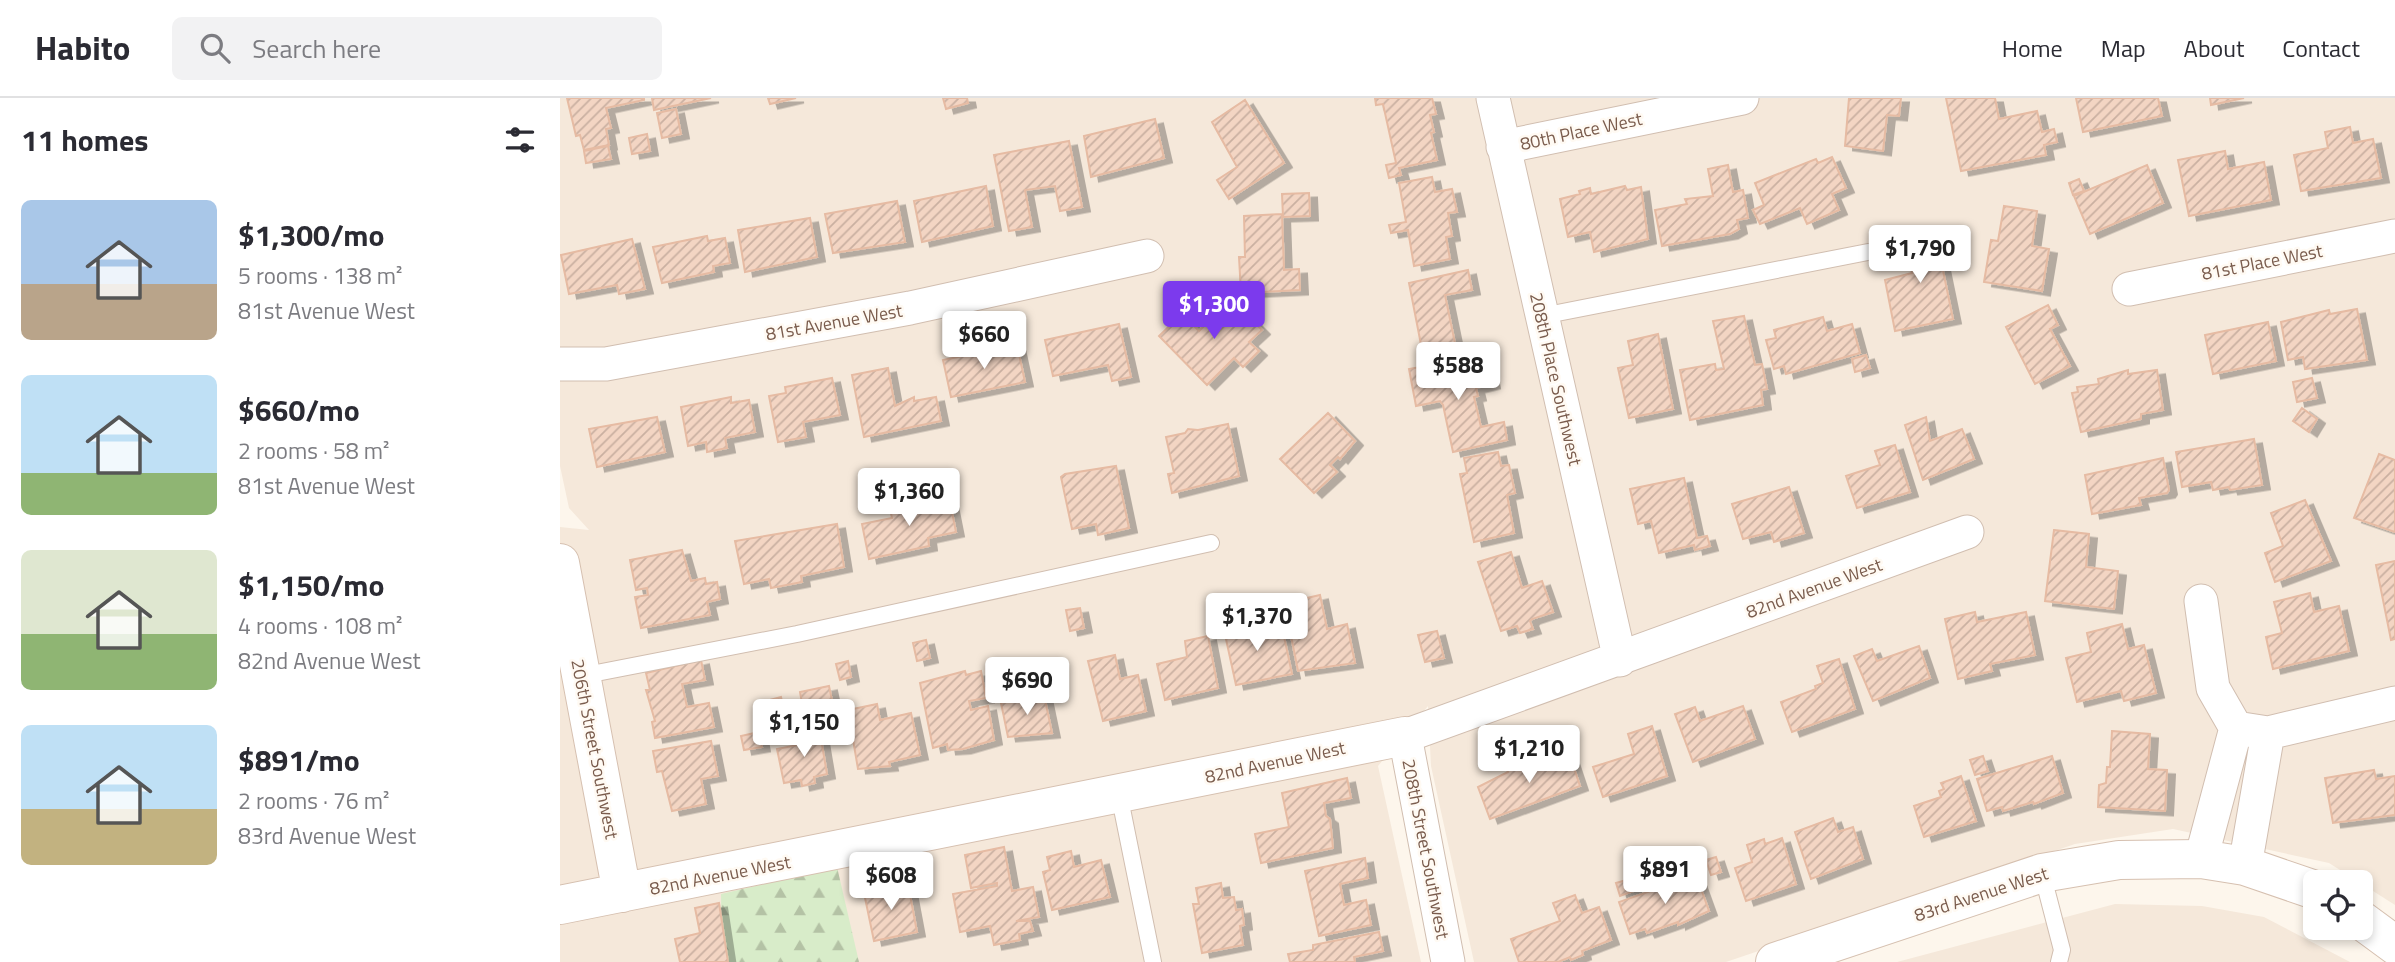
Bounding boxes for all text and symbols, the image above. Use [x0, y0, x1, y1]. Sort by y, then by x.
search box [172, 17, 662, 80]
text: Habito [35, 23, 130, 73]
icon: search [196, 29, 234, 67]
text: Search here [252, 29, 381, 68]
text: Home [2002, 30, 2063, 66]
text: Map [2101, 30, 2146, 66]
text: About [2184, 30, 2244, 66]
text: Contact [2282, 30, 2360, 66]
street label: 80th Place West [1517, 105, 1645, 157]
text: 11 homes [21, 117, 148, 163]
icon: filters [501, 121, 539, 159]
text: $1,300/mo [238, 212, 384, 258]
pin: $1,790 [1863, 226, 1977, 285]
icon: home [77, 228, 161, 312]
text: $1,790 [1885, 230, 1955, 265]
street label: 81st Place West [2199, 237, 2326, 287]
text: 5 rooms · 138 m² [238, 258, 402, 293]
pin: $1,300 [1157, 282, 1271, 341]
text: $1,300 [1179, 286, 1249, 321]
street label: 208th Place Southwest [1523, 290, 1589, 469]
text: 81st Avenue West [238, 293, 415, 328]
street label: 81st Avenue West [763, 297, 905, 347]
pin: $660 [943, 312, 1025, 371]
text: $660 [958, 316, 1010, 351]
pin: $588 [1417, 342, 1499, 402]
text: $588 [1432, 347, 1484, 382]
text: $660/mo [238, 387, 360, 433]
icon: home [77, 403, 161, 487]
text: 2 rooms · 58 m² [238, 433, 389, 468]
text: 81st Avenue West [238, 468, 415, 503]
pin: $1,360 [852, 468, 966, 528]
text: $1,360 [874, 473, 944, 508]
street label: 82nd Avenue West [1742, 551, 1886, 625]
text: $1,150/mo [238, 562, 384, 608]
icon: home [77, 578, 161, 662]
pin: $1,370 [1200, 594, 1314, 653]
text: $1,370 [1222, 598, 1292, 633]
text: 4 rooms · 108 m² [238, 608, 402, 643]
text: 82nd Avenue West [238, 643, 421, 678]
street label: 206th Street Southwest [564, 657, 626, 842]
pin: $690 [986, 658, 1068, 717]
text: $690 [1001, 662, 1053, 697]
pin: $1,150 [747, 700, 861, 759]
text: $1,150 [769, 704, 839, 739]
pin: $1,210 [1472, 726, 1586, 785]
text: $1,210 [1494, 730, 1564, 765]
street label: 82nd Avenue West [1202, 734, 1348, 790]
text: $891/mo [238, 737, 360, 783]
icon: home [77, 753, 161, 837]
street label: 208th Street Southwest [1395, 757, 1457, 942]
text: 2 rooms · 76 m² [238, 783, 389, 818]
text: 83rd Avenue West [238, 818, 416, 853]
pin: $891 [1624, 846, 1706, 906]
street label: 82nd Avenue West [647, 848, 793, 902]
text: $891 [1639, 851, 1691, 886]
pin: $608 [850, 852, 932, 912]
text: $608 [865, 857, 917, 892]
street label: 83rd Avenue West [1911, 859, 2052, 928]
map controls [2303, 870, 2373, 940]
button: locate [2303, 870, 2373, 940]

